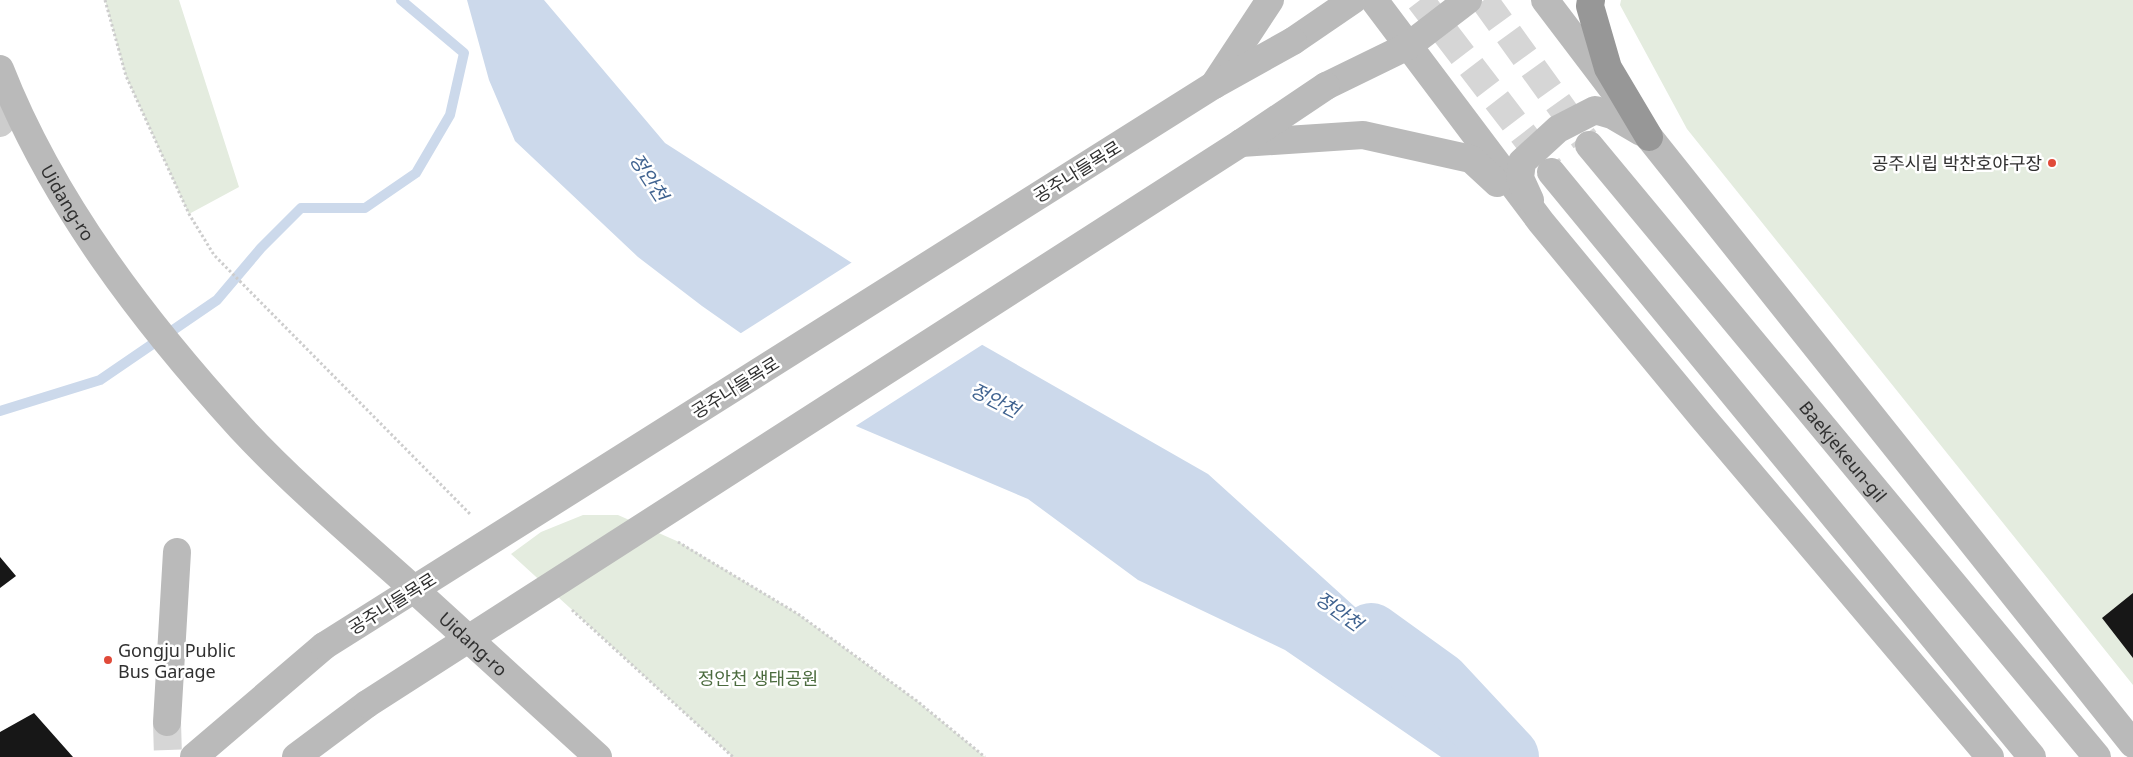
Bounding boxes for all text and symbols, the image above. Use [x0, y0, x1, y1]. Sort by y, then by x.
street label: 공주나들목로 [1029, 134, 1125, 208]
water label: 정안천 [624, 148, 675, 207]
place label: 공주시립 박찬호야구장 [1872, 151, 2042, 175]
marker: 공주시립 박찬호야구장 [2046, 157, 2058, 169]
street label: Uidang-ro [35, 160, 100, 245]
street label: 공주나들목로 [687, 350, 783, 424]
water label: 정안천 [966, 377, 1026, 424]
street label: Baekjekeun-gil [1794, 396, 1892, 507]
street label: 공주나들목로 [344, 566, 440, 640]
water label: 정안천 [1310, 585, 1369, 638]
street label: Uidang-ro [434, 606, 513, 681]
place label: Gongju Public Bus Garage [118, 638, 236, 683]
marker: Gongju Public Bus Garage [102, 654, 114, 666]
park label: 정안천 생태공원 [698, 666, 818, 690]

